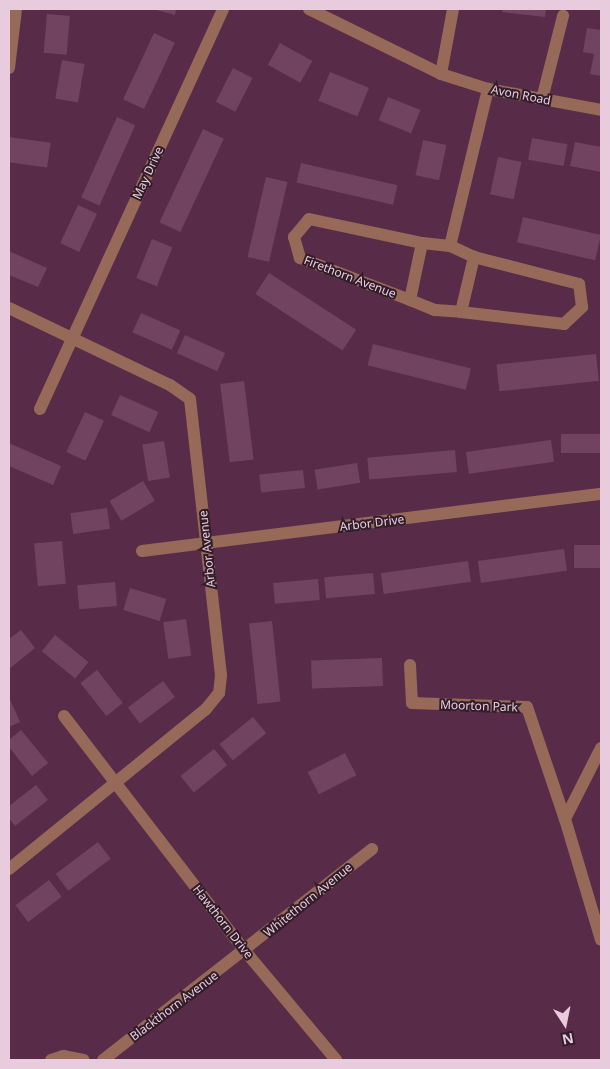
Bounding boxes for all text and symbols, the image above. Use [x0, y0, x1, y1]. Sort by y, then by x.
street label: Avon Road [490, 82, 552, 108]
street label: May Drive [130, 144, 166, 202]
street label: Firethorn Avenue [302, 253, 398, 301]
street label: Arbor Avenue [196, 510, 218, 588]
street label: Arbor Drive [339, 512, 405, 534]
street label: Moorton Park [440, 697, 518, 715]
street label: Whitethorn Avenue [261, 860, 355, 940]
street label: Hawthorn Drive [190, 882, 256, 962]
street label: Blackthorn Avenue [127, 968, 221, 1044]
north arrow [540, 999, 590, 1049]
text: N [561, 1029, 575, 1050]

